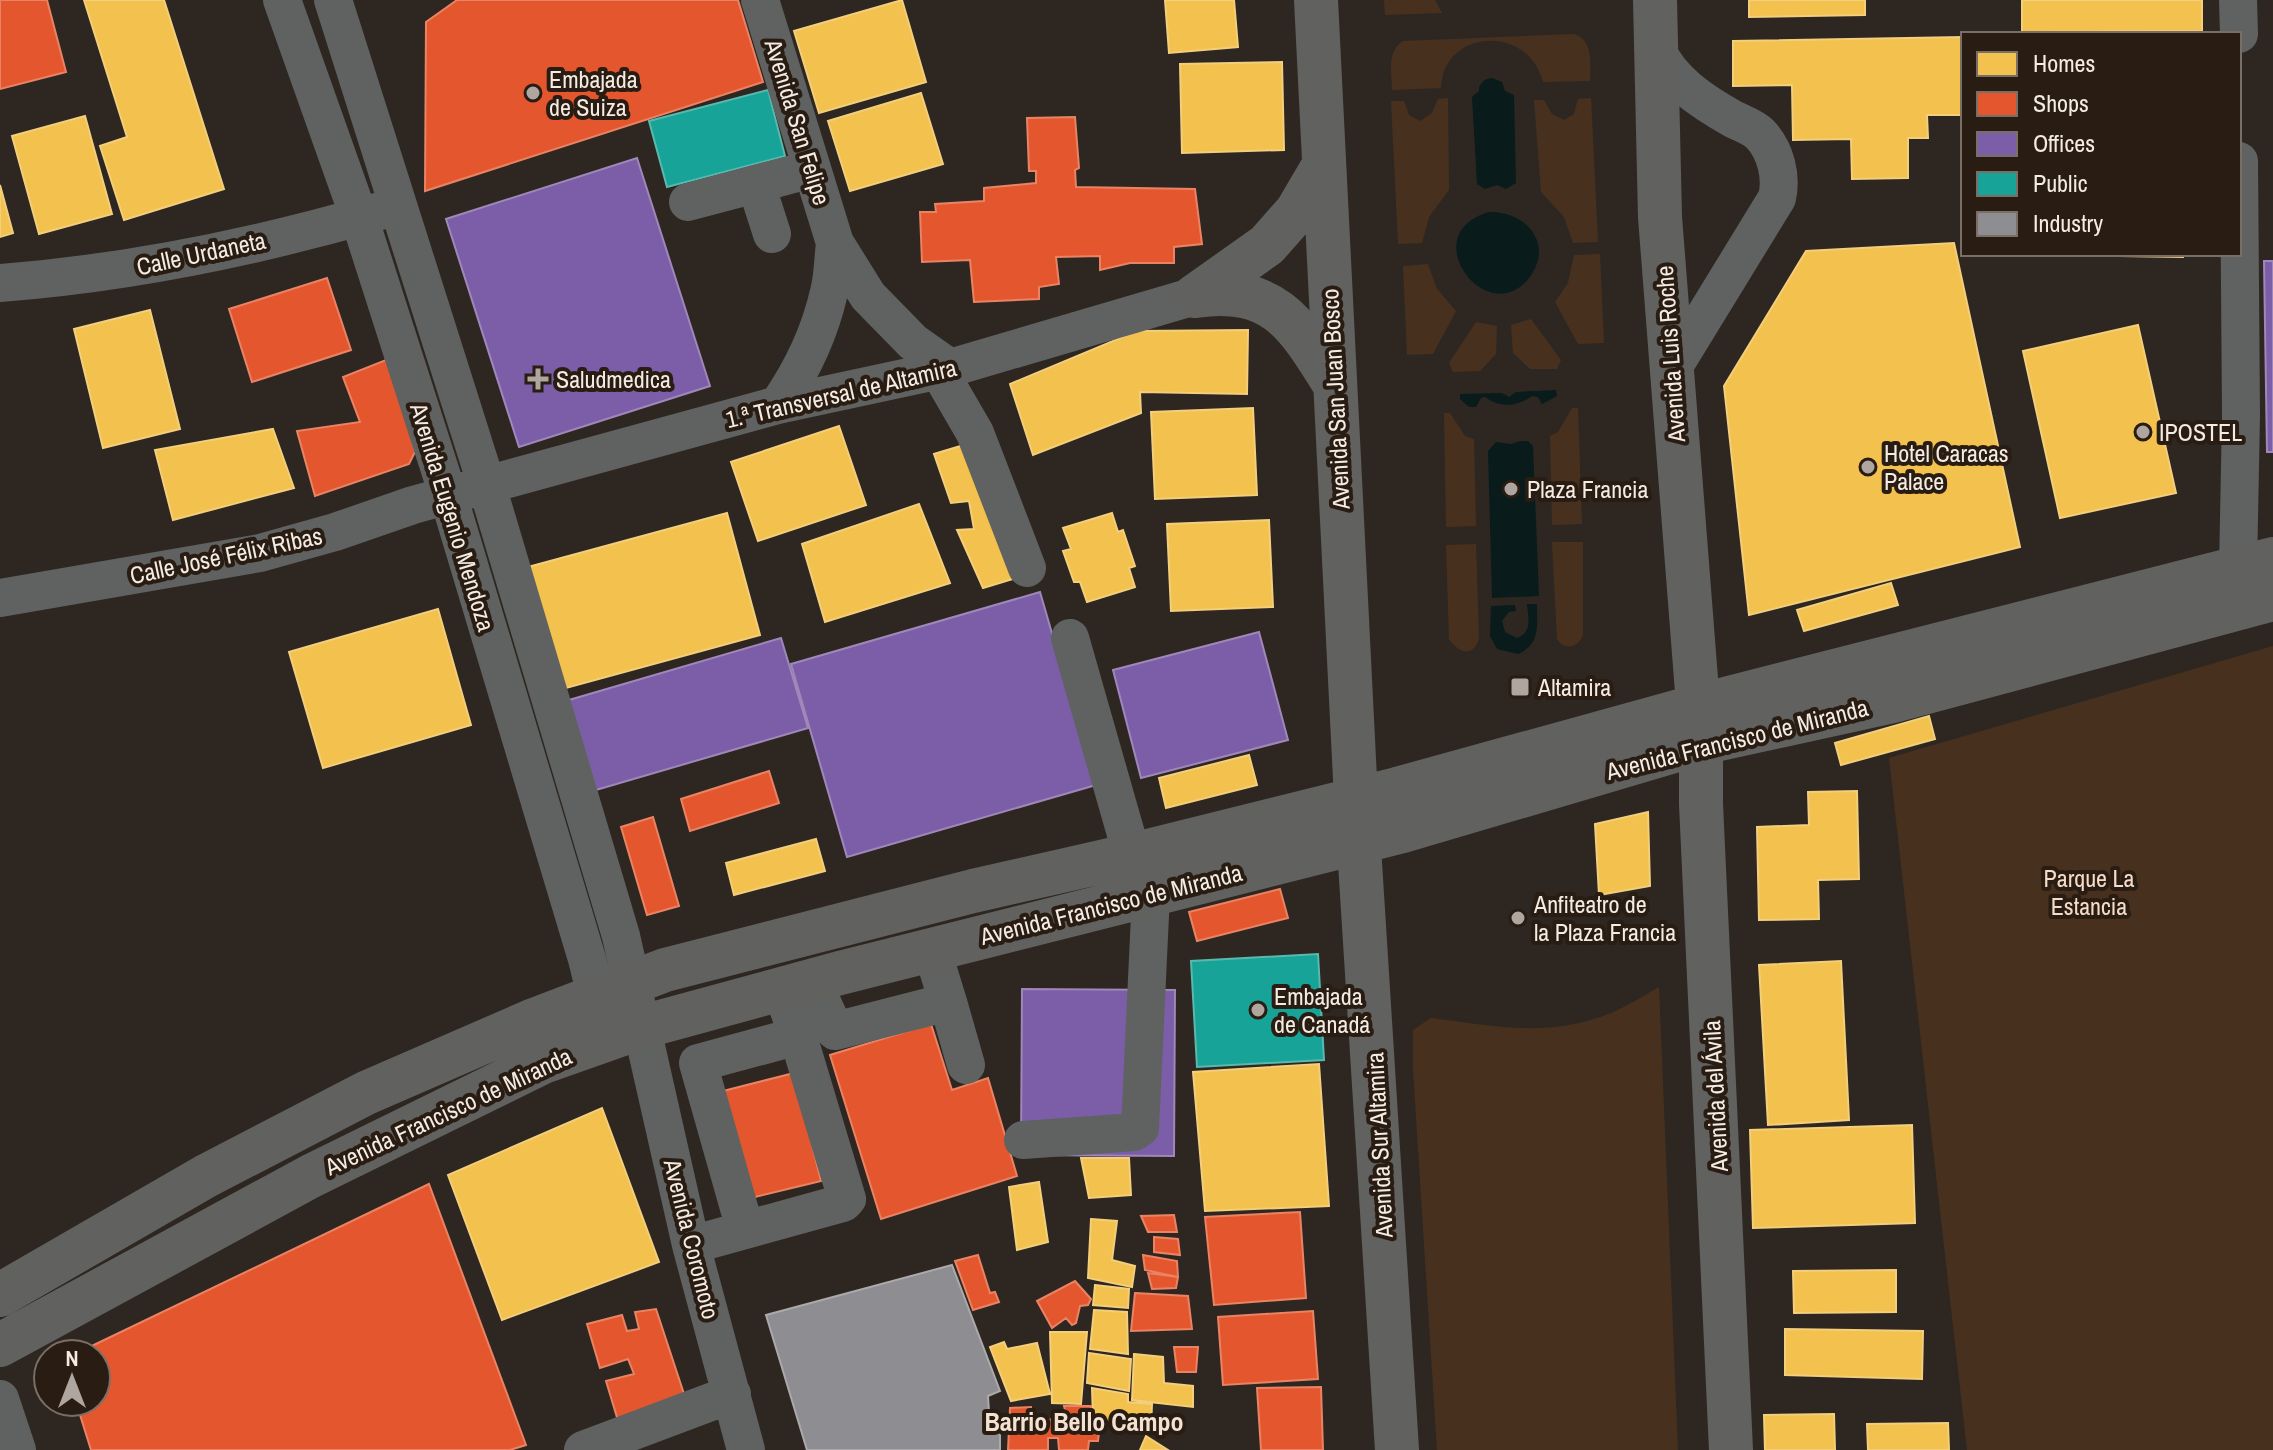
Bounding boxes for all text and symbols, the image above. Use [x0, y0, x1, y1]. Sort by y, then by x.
legend [1961, 32, 2241, 256]
street label: Avenida San Felipe [757, 34, 838, 209]
text: Homes [2033, 47, 2095, 79]
place label: Embajada de Suiza [549, 63, 638, 123]
marker: Embajada de Suiza [524, 84, 542, 102]
text: Shops [2033, 87, 2089, 119]
text: Offices [2033, 127, 2095, 159]
text: Public [2033, 167, 2088, 199]
text: Industry [2033, 207, 2103, 239]
street label: Calle Urdaneta [133, 224, 269, 282]
street label: Avenida Luis Roche [1648, 265, 1692, 444]
street label: Avenida San Juan Bosco [1313, 288, 1357, 511]
street label: 1.ª Transversal de Altamira [722, 351, 960, 435]
place label: Saludmedica [556, 363, 671, 395]
marker: Saludmedica [527, 368, 549, 390]
street label: Avenida Eugenio Mendoza [403, 398, 503, 635]
place label: IPOSTEL [2159, 416, 2242, 448]
marker: IPOSTEL [2134, 423, 2152, 441]
place label: Hotel Caracas Palace [1884, 437, 2009, 497]
marker: Hotel Caracas Palace [1859, 458, 1877, 476]
place label: Plaza Francia [1527, 473, 1648, 505]
marker: Plaza Francia [1502, 480, 1520, 498]
street label: Calle José Félix Ribas [127, 519, 325, 591]
place label: Altamira [1537, 671, 1611, 703]
marker: Altamira [1509, 676, 1531, 698]
street label: Avenida Francisco de Miranda [1602, 691, 1871, 787]
street label: Avenida Francisco de Miranda [976, 856, 1245, 952]
park label: Parque La Estancia [2044, 862, 2134, 922]
place label: Anfiteatro de la Plaza Francia [1533, 888, 1676, 948]
marker: Anfiteatro de la Plaza Francia [1509, 909, 1527, 927]
place label: Embajada de Canadá [1274, 980, 1370, 1040]
marker: Embajada de Canadá [1249, 1001, 1267, 1019]
street label: Avenida del Ávila [1695, 1020, 1735, 1173]
street label: Avenida Francisco de Miranda [319, 1040, 577, 1183]
street label: Avenida Sur Altamira [1358, 1051, 1400, 1240]
street label: Avenida Coromoto [656, 1155, 727, 1322]
north arrow [32, 1338, 112, 1418]
text: N [65, 1343, 79, 1373]
district label: Barrio Bello Campo [984, 1404, 1184, 1439]

